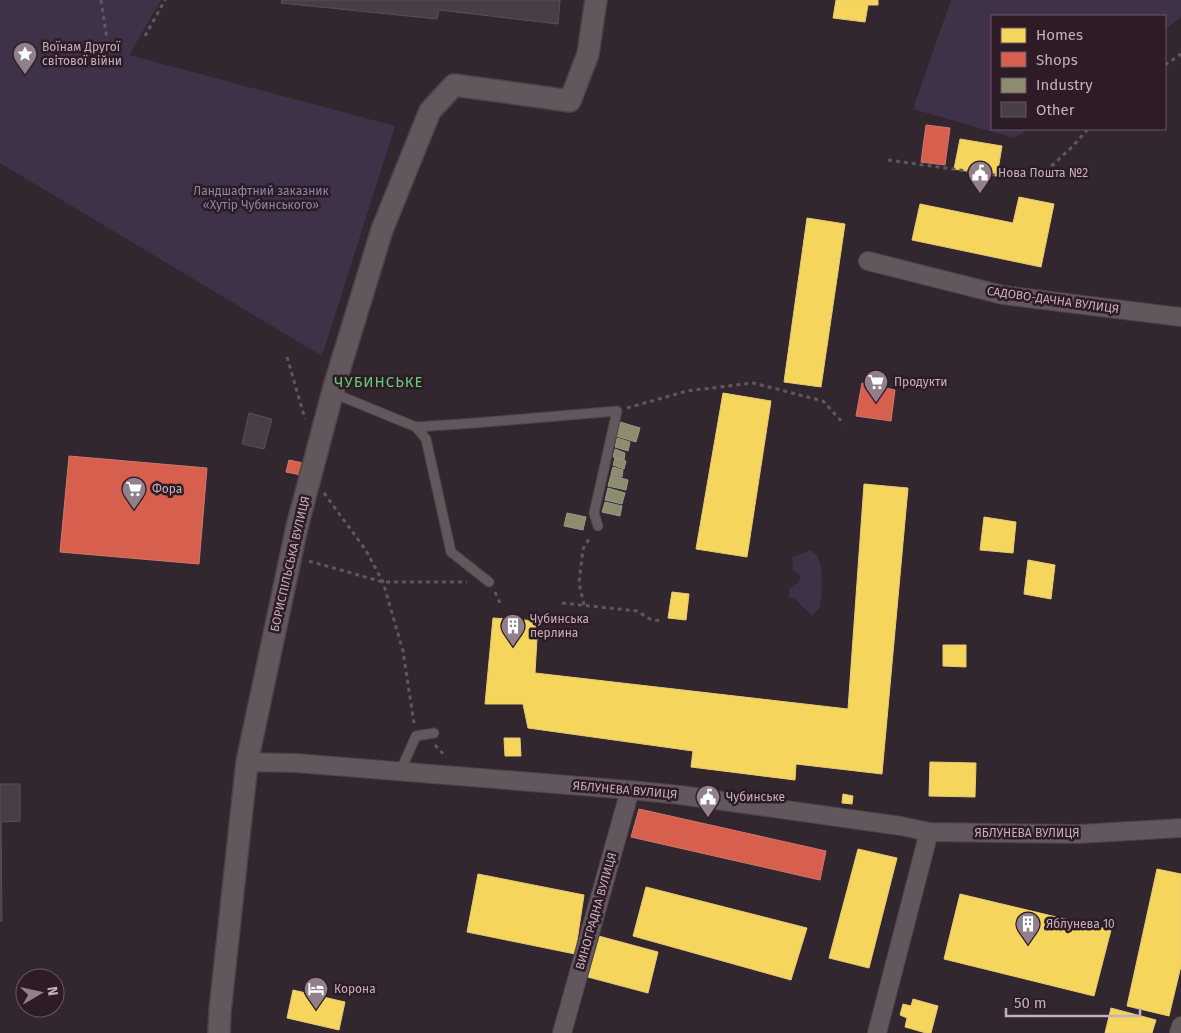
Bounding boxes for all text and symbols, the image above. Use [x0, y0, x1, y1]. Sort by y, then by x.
legend [991, 15, 1166, 130]
text: Homes [1036, 26, 1083, 44]
place label: Воїнам Другої світової війни [42, 40, 122, 68]
place icon: Воїнам Другої світової війни [12, 41, 38, 75]
text: Shops [1036, 51, 1078, 69]
text: Industry [1036, 76, 1093, 94]
text: Other [1036, 101, 1075, 119]
public building icon: Нова Пошта №2 [967, 160, 993, 194]
place label: Нова Пошта №2 [998, 166, 1088, 180]
park label: Ландшафтний заказник «Хутір Чубинського» [193, 184, 329, 212]
street label: САДОВО-ДАЧНА ВУЛИЦЯ [986, 284, 1120, 316]
supermarket icon: Продукти [863, 369, 889, 403]
district label: ЧУБИНСЬКЕ [334, 373, 424, 391]
place label: Продукти [894, 375, 948, 389]
supermarket icon: Фора [121, 476, 147, 510]
place label: Фора [152, 482, 182, 496]
street label: БОРИСПІЛЬСЬКА ВУЛИЦЯ [268, 495, 312, 633]
place label: Чубинська перлина [530, 612, 589, 640]
building icon: Чубинська перлина [500, 613, 526, 647]
street label: ЯБЛУНЕВА ВУЛИЦЯ [572, 778, 678, 802]
public building icon: Чубинське [695, 784, 721, 818]
place label: Чубинське [726, 790, 785, 804]
street label: ЯБЛУНЕВА ВУЛИЦЯ [975, 826, 1079, 840]
street label: ВИНОГРАДНА ВУЛИЦЯ [573, 851, 619, 971]
building icon: Яблунева 10 [1015, 911, 1041, 945]
place label: Яблунева 10 [1046, 917, 1115, 931]
north arrow [15, 968, 65, 1018]
hotel icon: Корона [303, 976, 329, 1010]
place label: Корона [334, 982, 376, 996]
text: N [43, 985, 61, 997]
scale bar [1006, 986, 1140, 1018]
text: 50 m [1014, 994, 1047, 1012]

